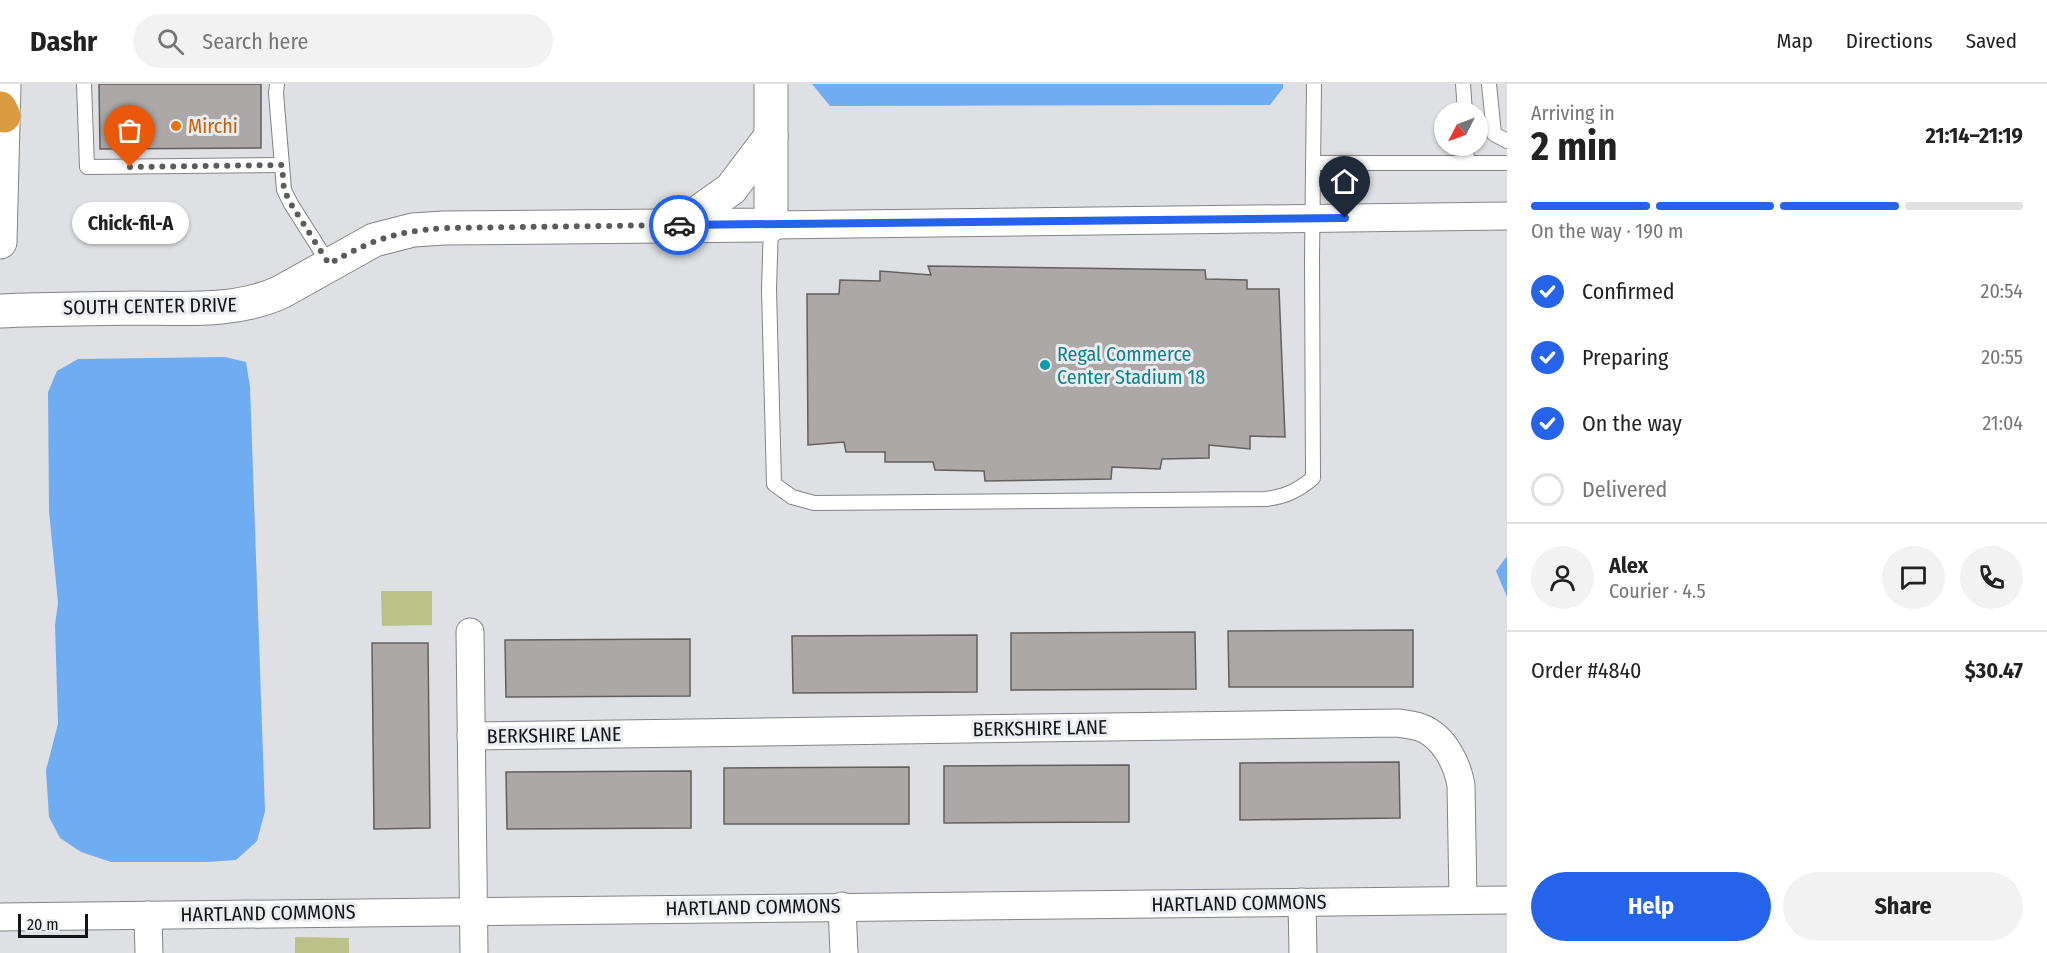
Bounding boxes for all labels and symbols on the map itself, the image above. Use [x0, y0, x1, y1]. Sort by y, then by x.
north arrow [1434, 102, 1488, 156]
pin [104, 105, 155, 167]
place label: Mirchi [188, 114, 238, 138]
marker: Mirchi [169, 119, 183, 133]
pin [1319, 156, 1370, 218]
courier [649, 195, 709, 255]
callout: Chick-fil-A [72, 203, 188, 245]
street label: SOUTH CENTER DRIVE [63, 292, 237, 320]
place label: Regal Commerce Center Stadium 18 [1057, 342, 1205, 389]
marker: Regal Commerce Center Stadium 18 [1038, 358, 1052, 372]
street label: BERKSHIRE LANE [972, 715, 1108, 741]
street label: BERKSHIRE LANE [486, 722, 622, 748]
street label: HARTLAND COMMONS [1151, 889, 1327, 917]
street label: HARTLAND COMMONS [665, 893, 841, 921]
street label: HARTLAND COMMONS [180, 899, 356, 927]
scale bar [18, 911, 88, 938]

